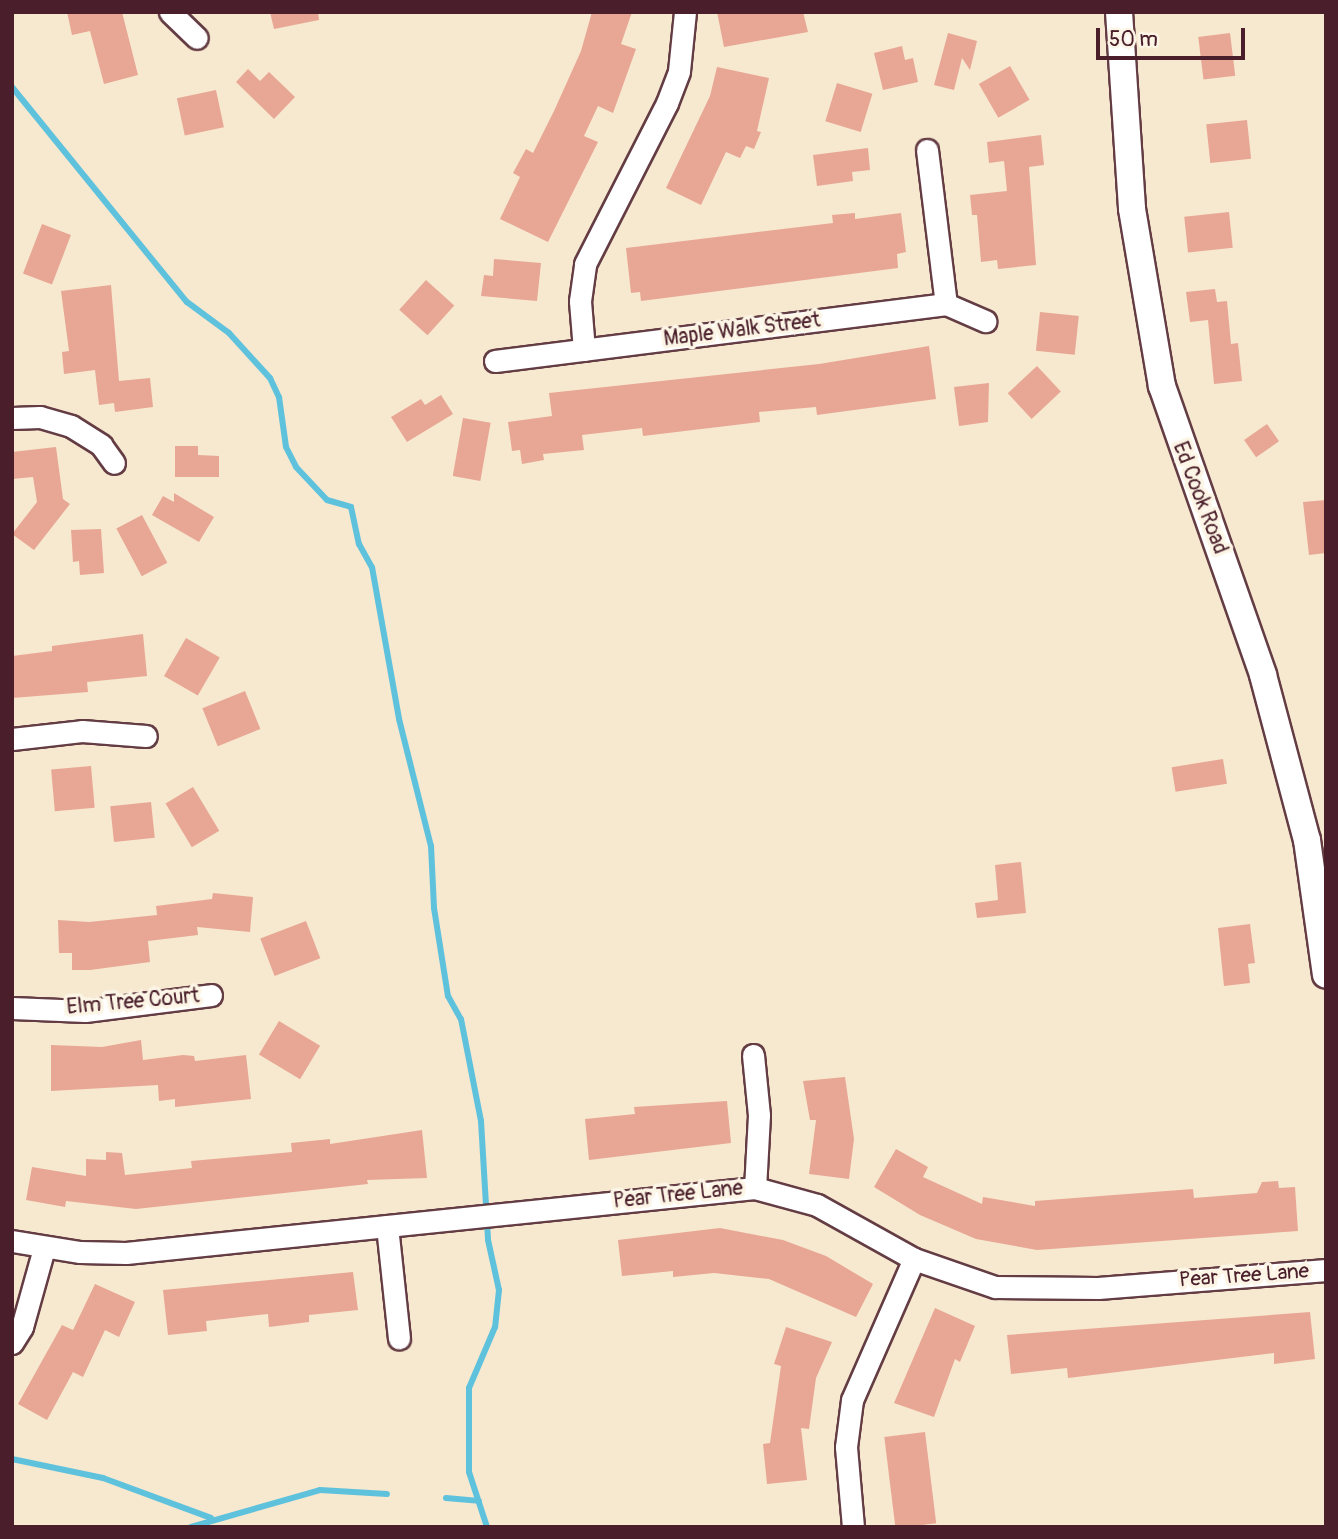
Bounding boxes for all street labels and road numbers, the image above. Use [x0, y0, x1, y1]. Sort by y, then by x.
street label: Maple Walk Street [662, 308, 822, 352]
street label: Ed Cook Road [1167, 438, 1233, 558]
street label: Elm Tree Court [66, 984, 200, 1020]
street label: Pear Tree Lane [612, 1176, 744, 1214]
street label: Pear Tree Lane [1178, 1259, 1310, 1293]

